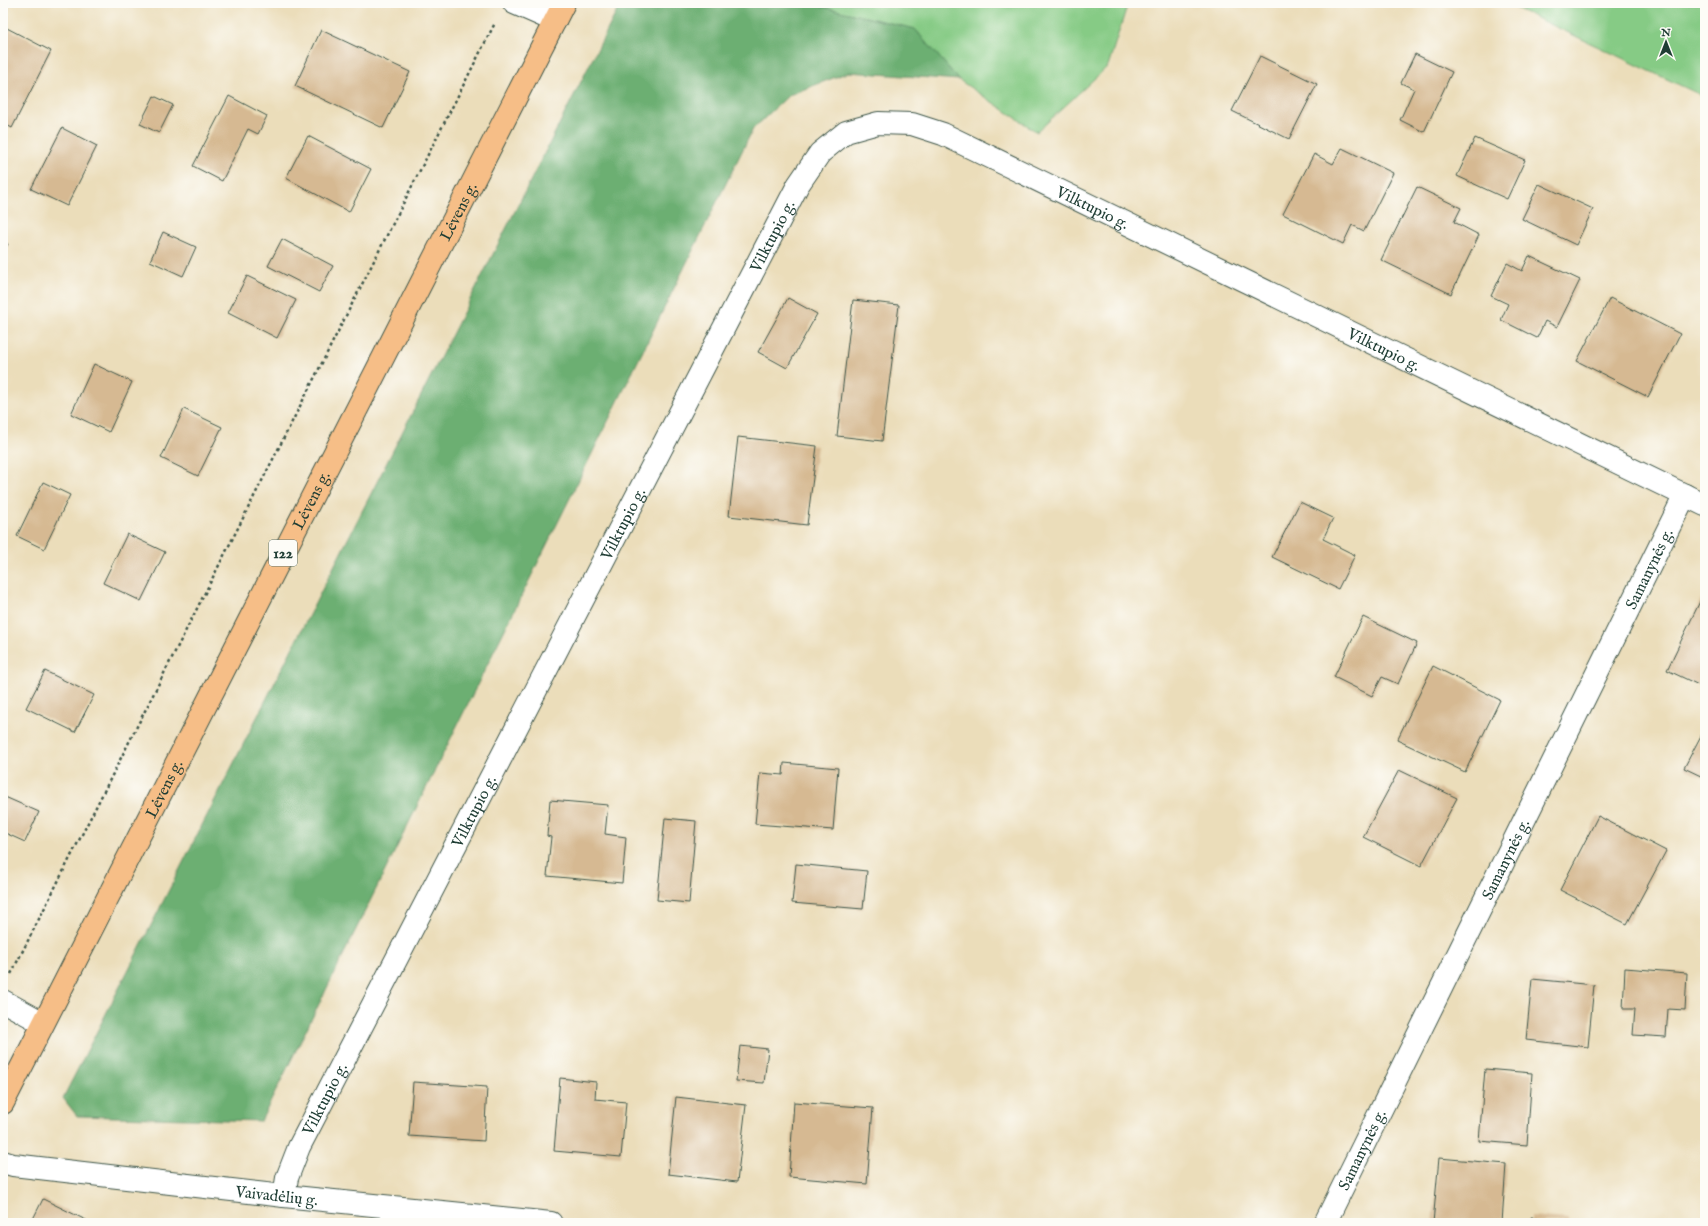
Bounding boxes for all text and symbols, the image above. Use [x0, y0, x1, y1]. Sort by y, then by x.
north arrow [1646, 22, 1686, 62]
text: N [1660, 26, 1671, 40]
street label: Lėvens g. [436, 180, 483, 245]
street label: Vilktupio g. [1051, 182, 1132, 235]
street label: Vilktupio g. [746, 197, 800, 277]
street label: Vilktupio g. [1343, 324, 1423, 377]
street label: Lėvens g. [289, 468, 336, 533]
street label: Vilktupio g. [597, 485, 651, 565]
street label: Samanynės g. [1622, 526, 1679, 613]
road number: 122 [269, 540, 297, 566]
street label: Lėvens g. [142, 757, 188, 822]
street label: Vilktupio g. [448, 772, 502, 852]
street label: Samanynės g. [1478, 816, 1535, 904]
street label: Vilktupio g. [298, 1060, 353, 1140]
street label: Samanynės g. [1335, 1107, 1392, 1194]
street label: Vaivadėlių g. [233, 1182, 319, 1211]

